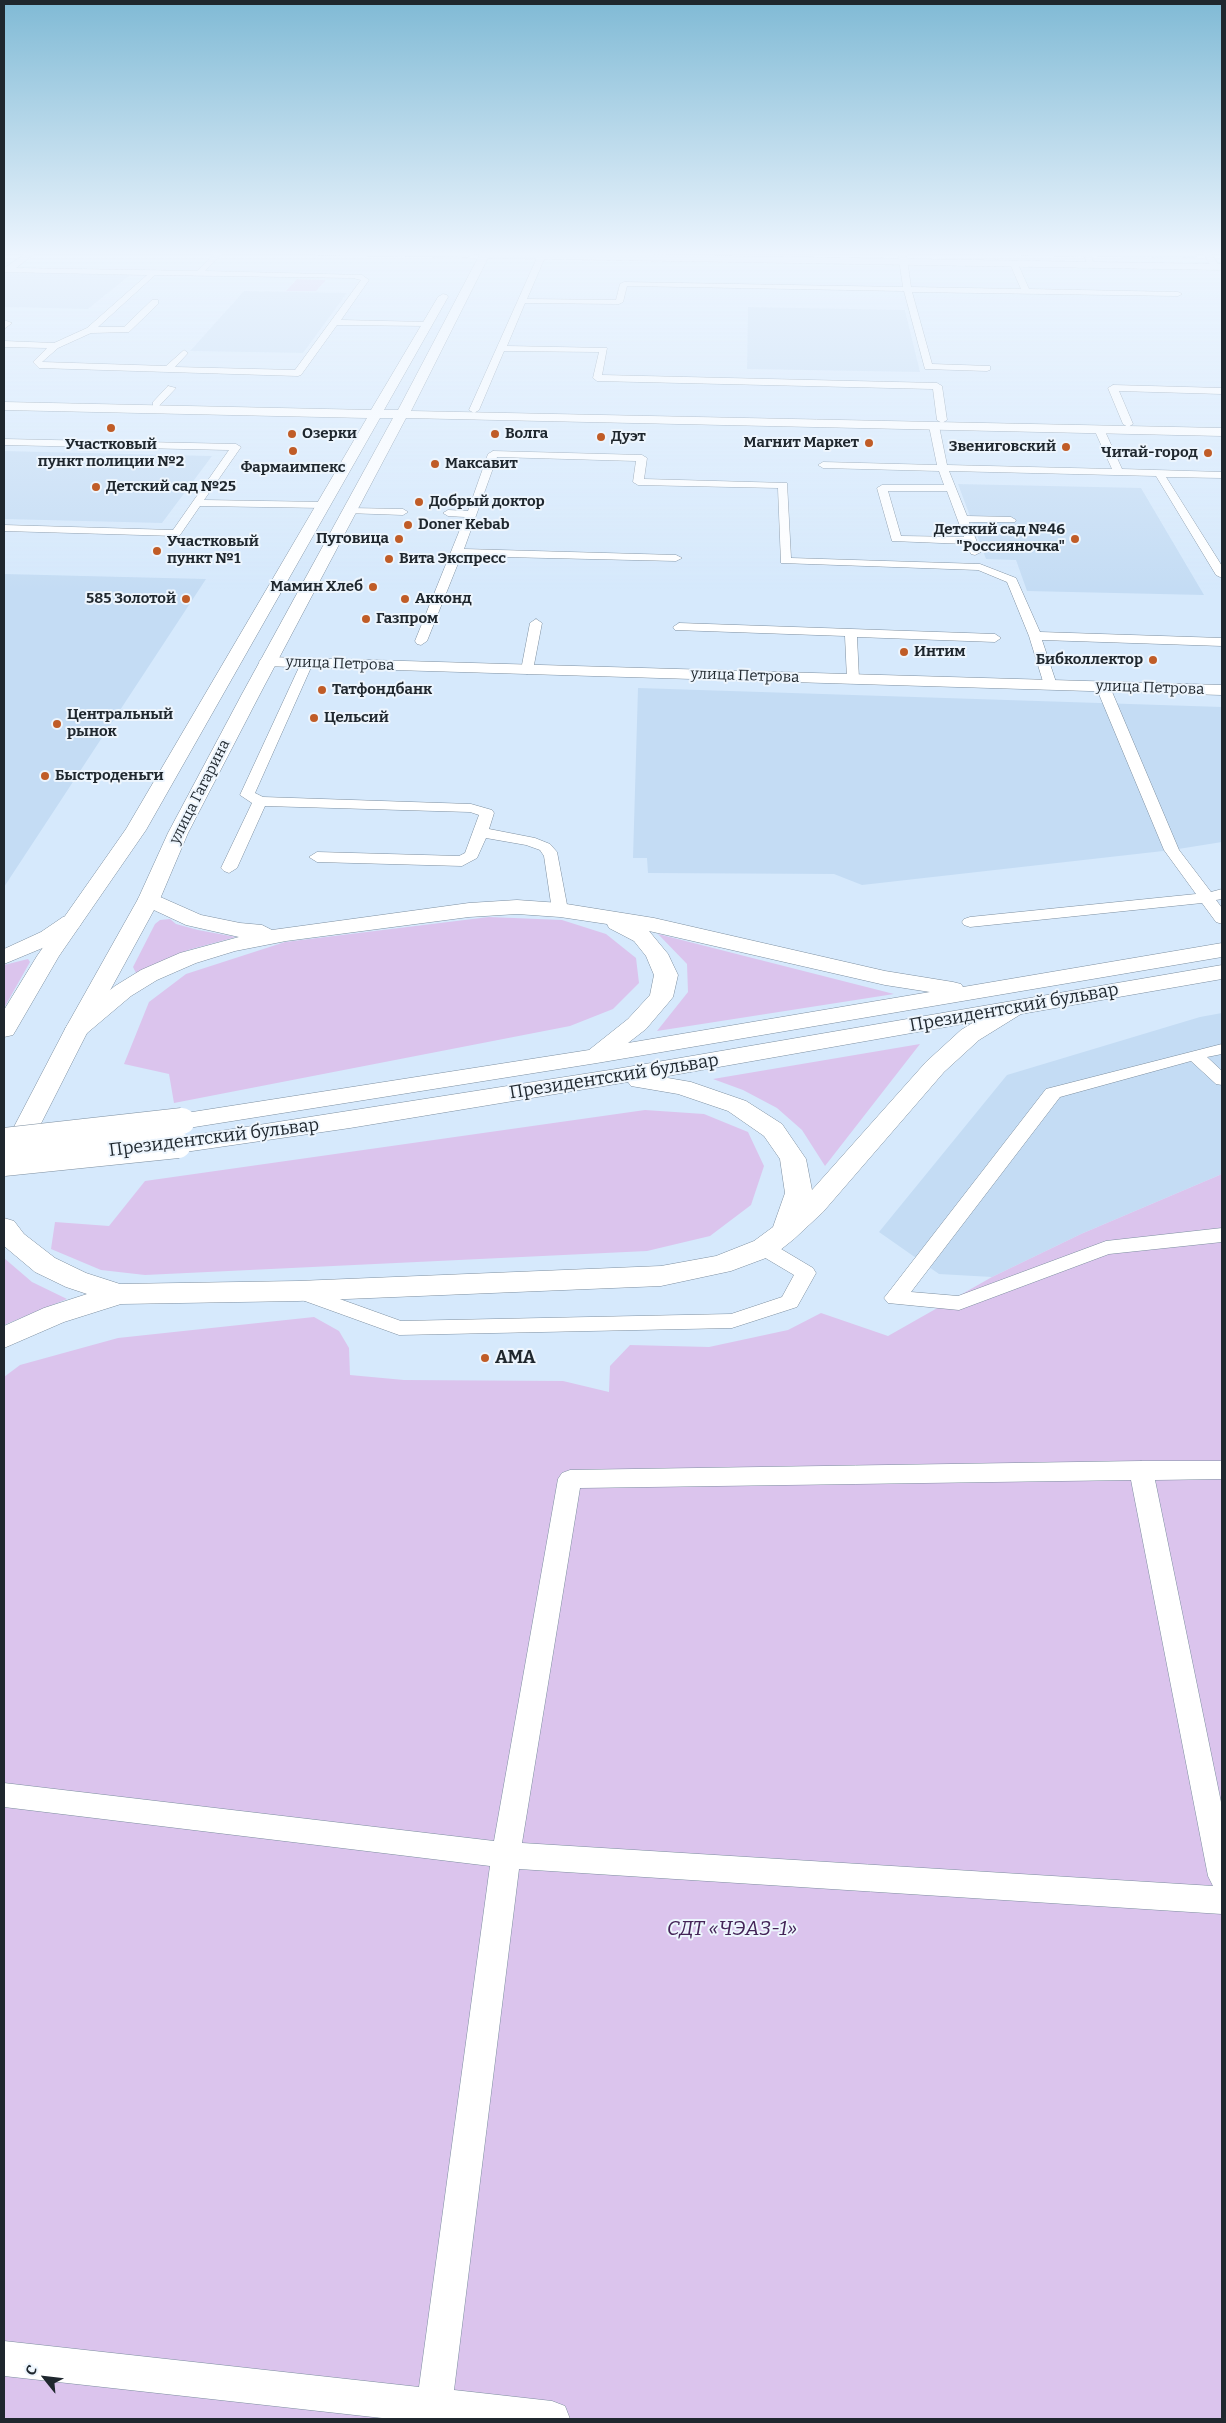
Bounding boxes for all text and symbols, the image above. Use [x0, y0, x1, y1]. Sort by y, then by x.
marker: Участковый пункт полиции №2 [105, 422, 117, 434]
place label: Озерки [302, 425, 357, 443]
place label: Волга [505, 425, 548, 443]
marker: Озерки [286, 428, 298, 440]
marker: Волга [489, 428, 501, 440]
place label: Дуэт [611, 428, 646, 446]
marker: Дуэт [595, 431, 607, 443]
place label: Магнит Маркет [744, 434, 859, 452]
place label: Участковый пункт полиции №2 [38, 436, 184, 471]
marker: Магнит Маркет [863, 437, 875, 449]
place label: Звениговский [949, 438, 1056, 456]
marker: Звениговский [1060, 441, 1072, 453]
place label: Читай-город [1101, 444, 1198, 462]
marker: Фармаимпекс [287, 445, 299, 457]
marker: Читай-город [1202, 447, 1214, 459]
place label: Максавит [445, 455, 518, 473]
marker: Максавит [429, 458, 441, 470]
place label: Фармаимпекс [240, 459, 346, 477]
place label: Детский сад №25 [106, 478, 236, 496]
marker: Детский сад №25 [90, 481, 102, 493]
place label: Добрый доктор [429, 493, 545, 511]
marker: Добрый доктор [413, 496, 425, 508]
place label: Doner Kebab [418, 516, 510, 534]
marker: Doner Kebab [402, 519, 414, 531]
place label: Детский сад №46 "Россияночка" [934, 521, 1065, 556]
place label: Пуговица [316, 530, 389, 548]
place label: Участковый пункт №1 [167, 533, 259, 568]
marker: Пуговица [393, 533, 405, 545]
marker: Детский сад №46 "Россияночка" [1069, 533, 1081, 545]
marker: Участковый пункт №1 [151, 545, 163, 557]
place label: Вита Экспресс [399, 550, 506, 568]
marker: Вита Экспресс [383, 553, 395, 565]
place label: Мамин Хлеб [270, 578, 363, 596]
marker: Мамин Хлеб [367, 581, 379, 593]
place label: 585 Золотой [86, 590, 176, 608]
place label: Акконд [415, 590, 472, 608]
marker: 585 Золотой [180, 593, 192, 605]
marker: Акконд [399, 593, 411, 605]
place label: Газпром [376, 610, 438, 628]
marker: Газпром [360, 613, 372, 625]
place label: Интим [914, 643, 966, 661]
marker: Интим [898, 646, 910, 658]
place label: Бибколлектор [1036, 651, 1143, 669]
street label: улица Петрова [285, 653, 395, 675]
marker: Бибколлектор [1147, 654, 1159, 666]
street label: улица Петрова [690, 665, 800, 687]
street label: улица Петрова [1095, 677, 1205, 699]
place label: Татфондбанк [332, 681, 432, 699]
marker: Татфондбанк [316, 684, 328, 696]
place label: Центральный рынок [67, 706, 173, 741]
place label: Цельсий [324, 709, 389, 727]
marker: Цельсий [308, 712, 320, 724]
marker: Центральный рынок [51, 718, 63, 730]
street label: улица Гагарина [166, 737, 234, 847]
place label: Быстроденьги [55, 767, 164, 785]
marker: Быстроденьги [39, 770, 51, 782]
street label: Президентский бульвар [908, 979, 1120, 1037]
street label: Президентский бульвар [508, 1050, 720, 1104]
street label: Президентский бульвар [108, 1114, 320, 1162]
place label: АМА [495, 1347, 536, 1369]
marker: АМА [479, 1352, 491, 1364]
park label: СДТ «ЧЭАЗ-1» [667, 1916, 797, 1942]
north arrow [20, 2353, 70, 2403]
text: С [22, 2362, 41, 2378]

